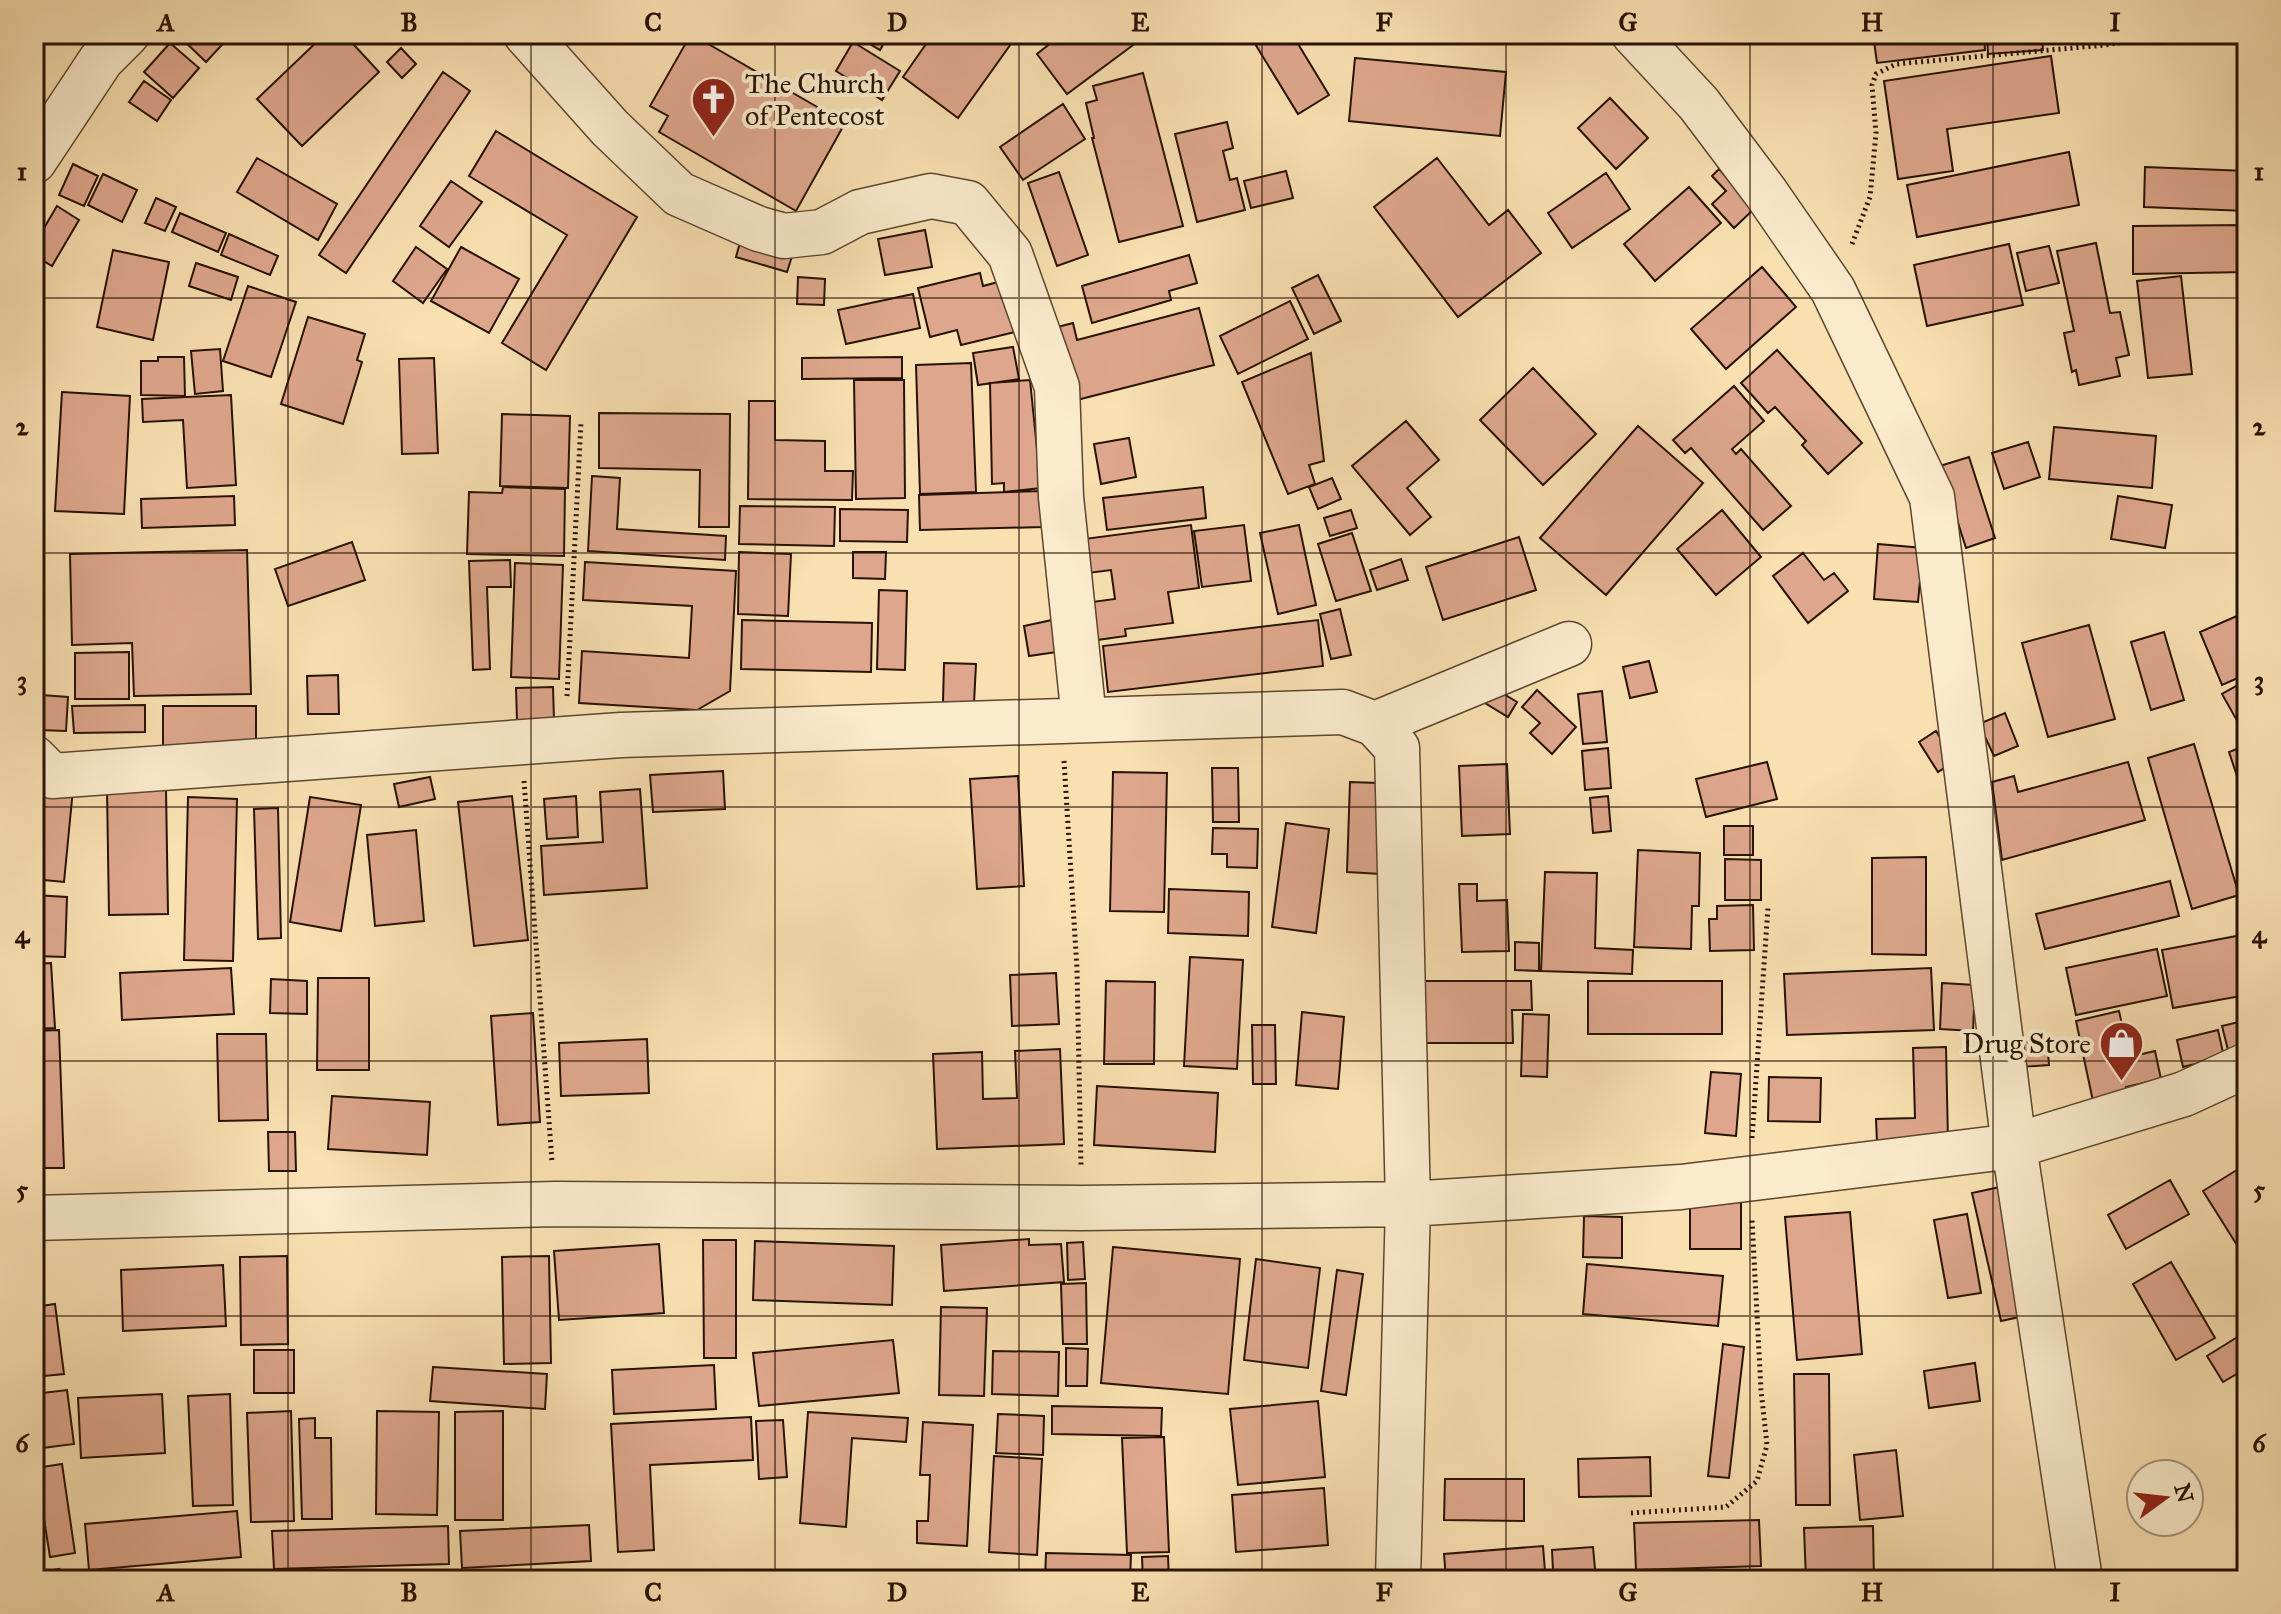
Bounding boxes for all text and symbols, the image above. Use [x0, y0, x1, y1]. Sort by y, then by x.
text: A [155, 6, 175, 38]
text: B [400, 6, 418, 38]
text: C [644, 6, 662, 38]
text: D [887, 6, 907, 38]
text: E [1131, 6, 1150, 38]
text: F [1376, 6, 1393, 38]
text: G [1618, 6, 1638, 38]
text: H [1861, 6, 1884, 38]
text: I [2109, 6, 2121, 38]
place label: The Church of Pentecost [745, 66, 885, 133]
church icon: The Church of Pentecost [690, 75, 738, 138]
text: 1 [17, 155, 27, 187]
text: 1 [2254, 155, 2264, 187]
text: 2 [16, 410, 30, 442]
text: 2 [2253, 410, 2267, 442]
text: 3 [17, 664, 27, 696]
text: 3 [2254, 664, 2264, 696]
text: 4 [15, 918, 31, 950]
text: 4 [2252, 918, 2268, 950]
shop icon: Drug Store [2098, 1019, 2146, 1082]
place label: Drug Store [1962, 1026, 2091, 1061]
text: 5 [16, 1173, 29, 1205]
text: 5 [2253, 1173, 2266, 1205]
text: 6 [15, 1427, 30, 1459]
text: 6 [2252, 1427, 2267, 1459]
north arrow [2125, 1458, 2205, 1538]
text: N [2168, 1480, 2199, 1506]
text: A [155, 1576, 175, 1608]
text: B [400, 1576, 418, 1608]
text: C [644, 1576, 662, 1608]
text: D [887, 1576, 907, 1608]
text: E [1131, 1576, 1150, 1608]
text: F [1376, 1576, 1393, 1608]
text: G [1618, 1576, 1638, 1608]
text: H [1861, 1576, 1884, 1608]
text: I [2109, 1576, 2121, 1608]

